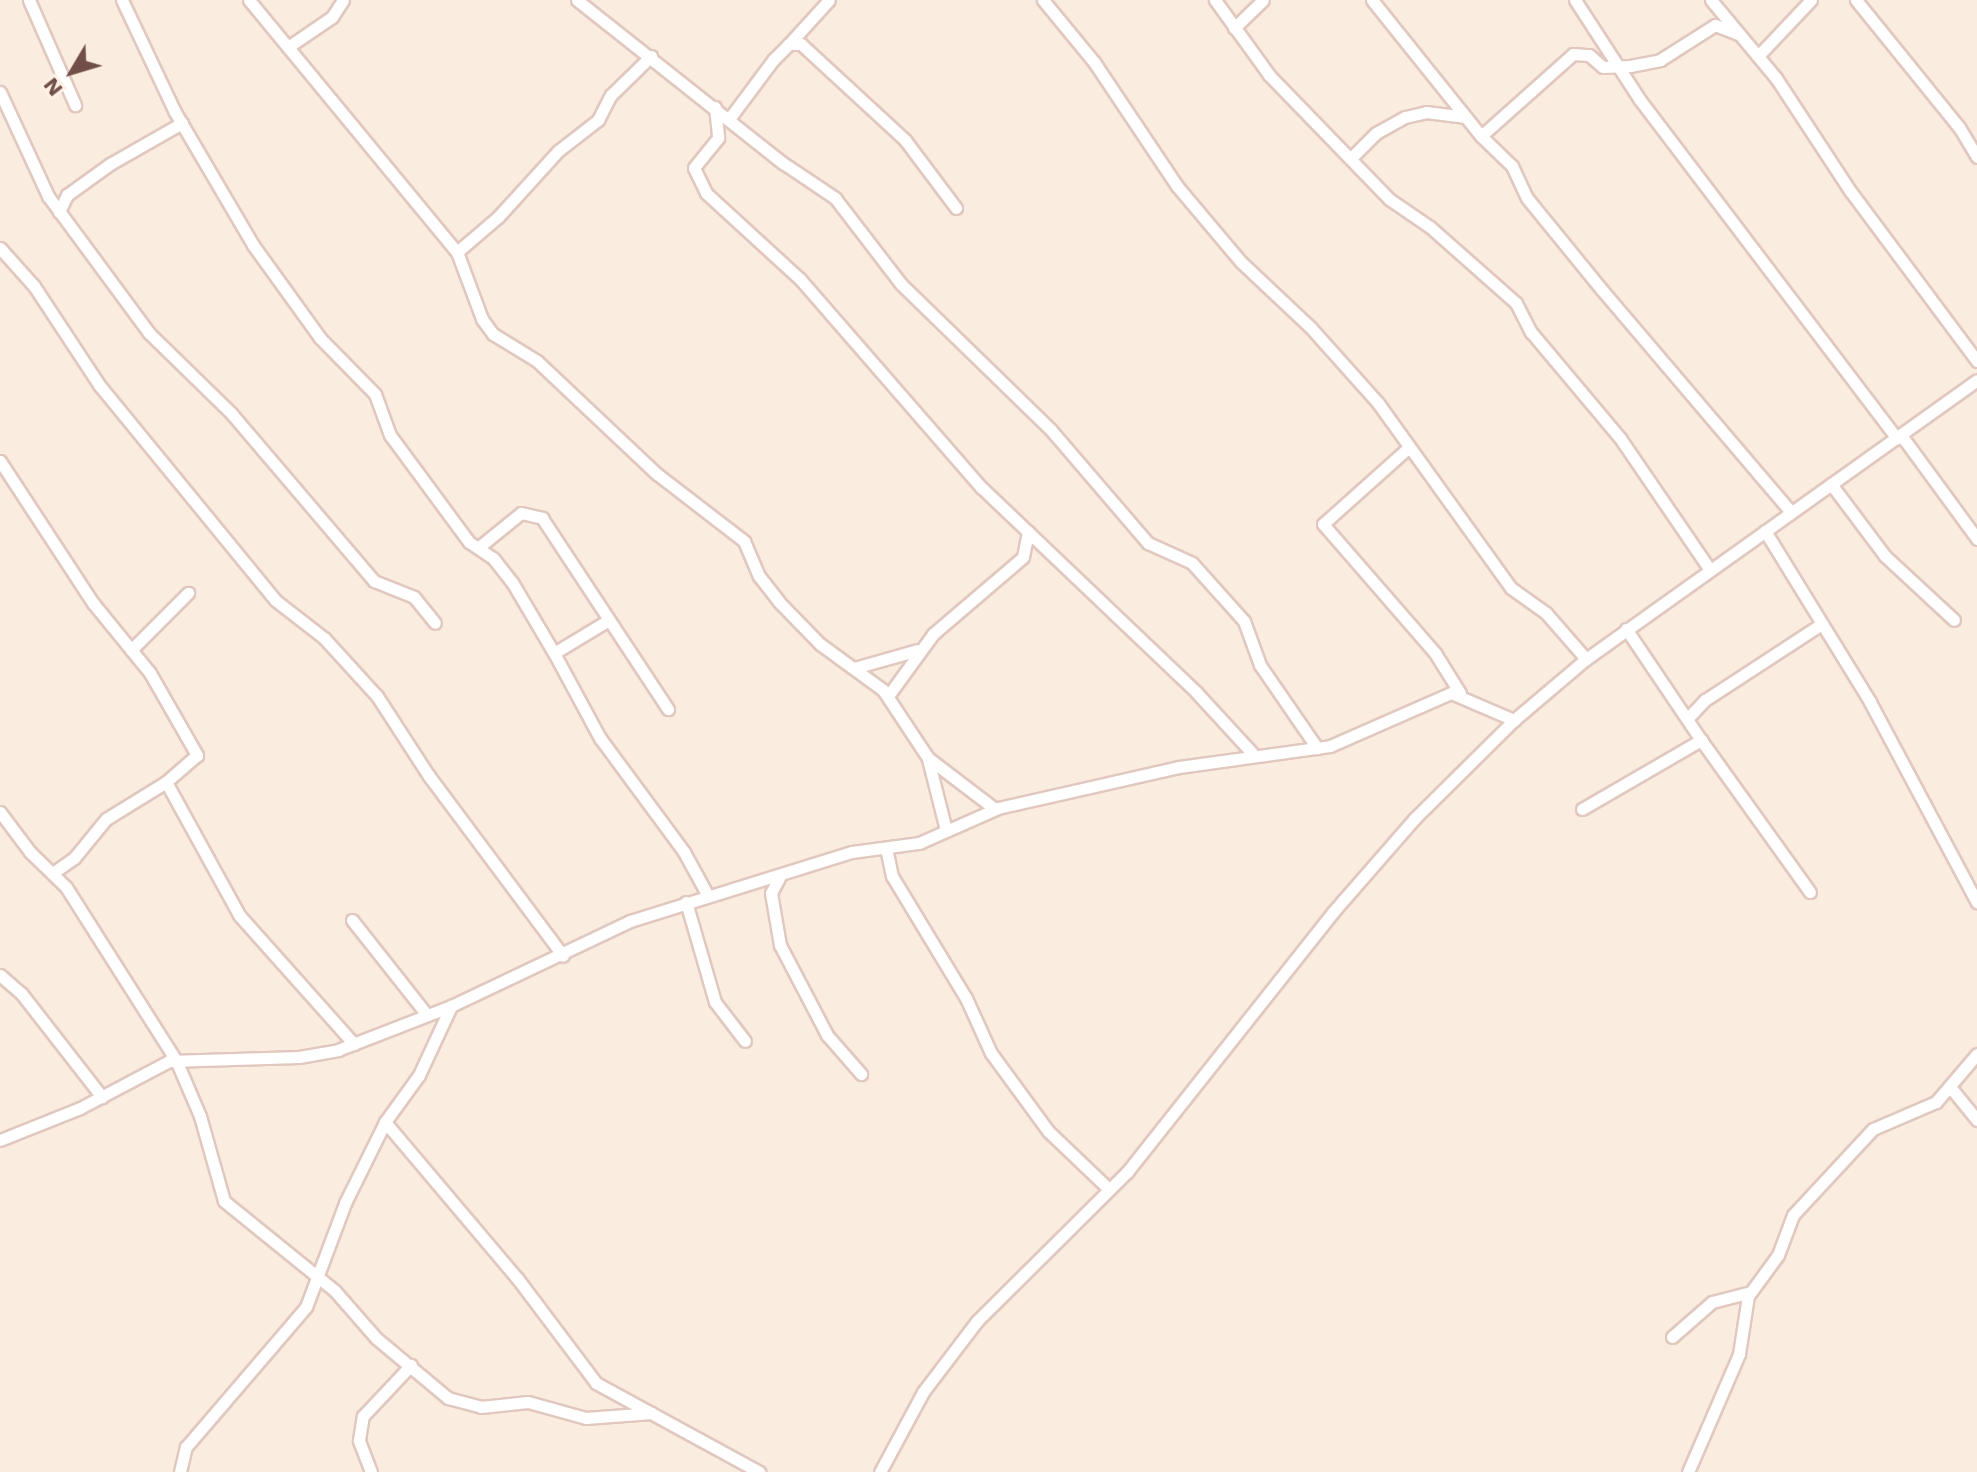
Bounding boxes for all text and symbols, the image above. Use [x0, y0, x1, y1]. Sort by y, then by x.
north arrow [32, 32, 112, 112]
text: N [38, 73, 68, 101]

